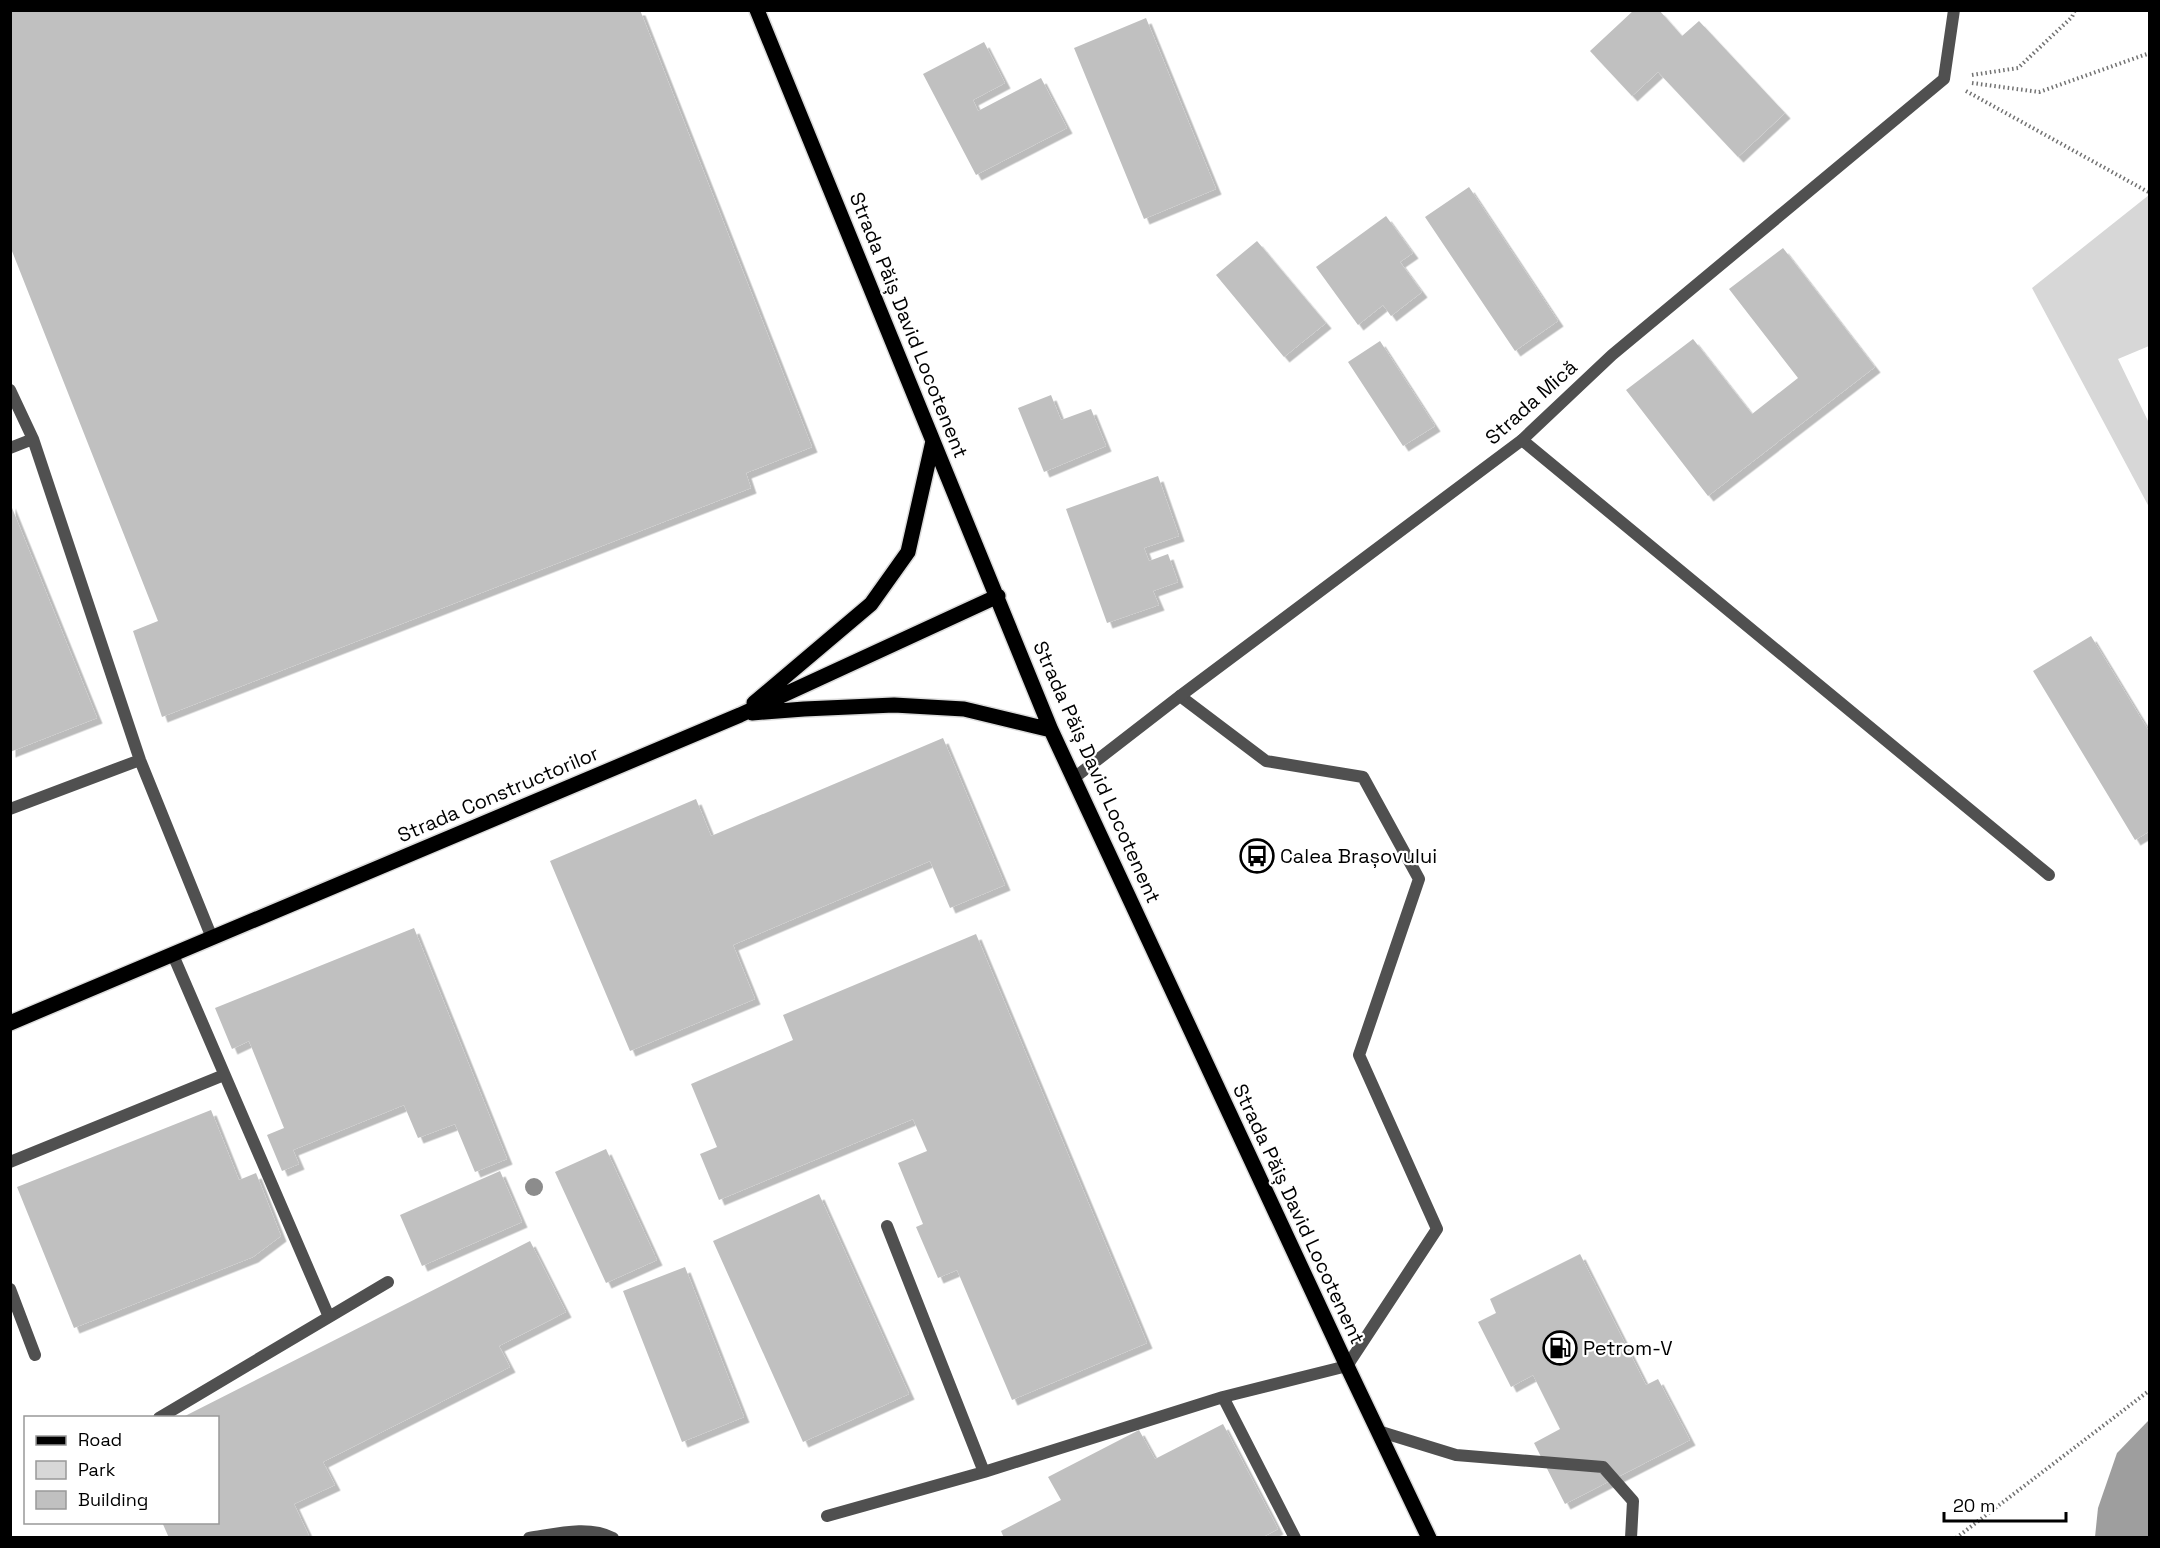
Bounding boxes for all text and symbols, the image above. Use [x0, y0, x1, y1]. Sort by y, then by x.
street label: Strada Păiș David Locotenent [844, 188, 974, 462]
street label: Strada Mică [1480, 354, 1582, 450]
street label: Strada Păiș David Locotenent [1027, 637, 1167, 907]
street label: Strada Constructorilor [393, 740, 603, 848]
bus stop icon: Calea Brașovului [1239, 838, 1275, 874]
place label: Calea Brașovului [1280, 843, 1437, 869]
street label: Strada Păiș David Locotenent [1227, 1080, 1371, 1348]
fuel station icon: Petrom-V [1542, 1330, 1578, 1366]
place label: Petrom-V [1583, 1335, 1673, 1361]
legend [24, 1416, 219, 1524]
text: Road [78, 1428, 122, 1451]
text: Park [78, 1458, 116, 1481]
scale bar [1944, 1485, 2066, 1523]
text: Building [78, 1488, 148, 1511]
text: 20 m [1953, 1494, 1996, 1517]

